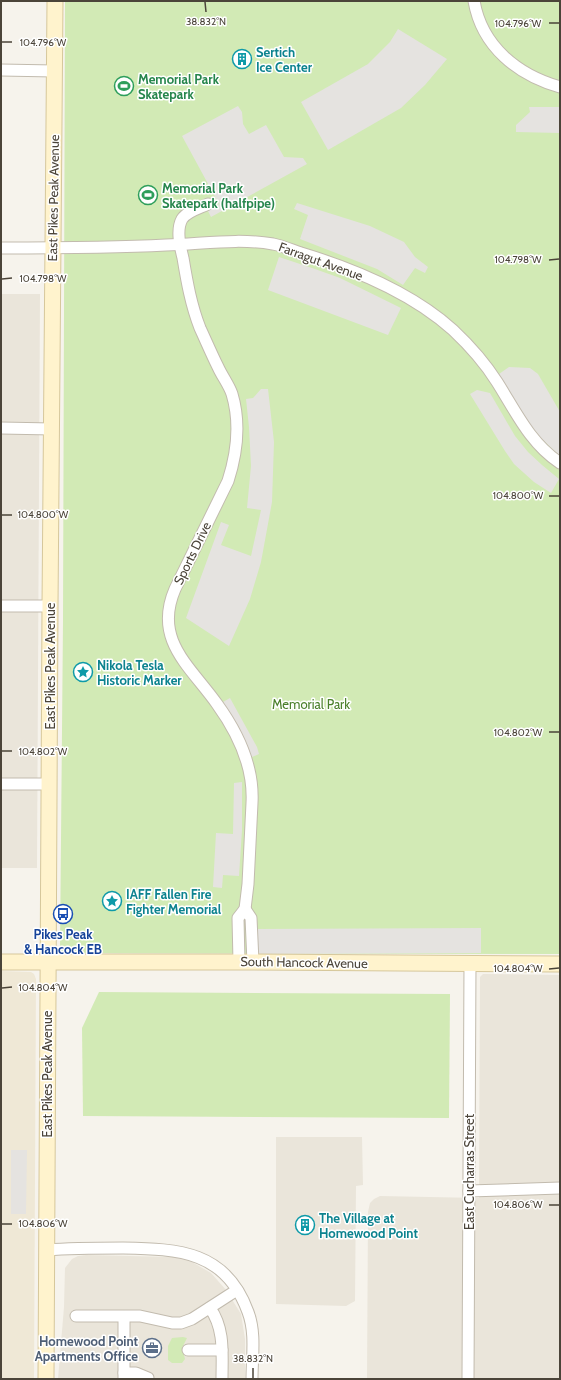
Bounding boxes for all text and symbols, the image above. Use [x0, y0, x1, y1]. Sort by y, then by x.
text: 38.832°N [186, 15, 226, 28]
text: 104.796°W [495, 17, 542, 30]
text: 104.796°W [20, 36, 67, 49]
place label: Sertich Ice Center [256, 44, 313, 75]
building icon: Sertich Ice Center [231, 48, 253, 70]
place label: Memorial Park Skatepark [138, 71, 220, 102]
sports icon: Memorial Park Skatepark [113, 75, 135, 97]
street label: East Pikes Peak Avenue [44, 134, 62, 262]
place label: Memorial Park Skatepark (halfpipe) [162, 180, 275, 211]
sports icon: Memorial Park Skatepark (halfpipe) [137, 184, 159, 206]
street label: Farragut Avenue [277, 238, 366, 284]
text: 104.798°W [494, 253, 542, 266]
text: 104.798°W [19, 272, 67, 285]
text: 104.800°W [493, 489, 544, 502]
text: 104.800°W [18, 508, 69, 521]
street label: Sports Drive [170, 519, 214, 587]
street label: East Pikes Peak Avenue [42, 602, 58, 729]
place label: Nikola Tesla Historic Marker [97, 657, 182, 688]
place icon: Nikola Tesla Historic Marker [72, 661, 94, 683]
park label: Memorial Park [272, 696, 350, 712]
text: 104.802°W [494, 726, 543, 739]
text: 104.802°W [19, 745, 68, 758]
place label: IAFF Fallen Fire Fighter Memorial [126, 886, 222, 917]
place icon: IAFF Fallen Fire Fighter Memorial [101, 890, 123, 912]
bus stop icon: Pikes Peak & Hancock EB [52, 903, 74, 925]
place label: Pikes Peak & Hancock EB [24, 926, 102, 957]
street label: South Hancock Avenue [240, 953, 368, 971]
text: 104.804°W [493, 962, 543, 975]
text: 104.804°W [18, 981, 68, 994]
street label: East Pikes Peak Avenue [39, 1010, 55, 1137]
street label: East Cucharras Street [461, 1113, 477, 1230]
text: 104.806°W [494, 1198, 543, 1211]
place label: The Village at Homewood Point [319, 1210, 418, 1241]
building icon: The Village at Homewood Point [294, 1214, 316, 1236]
text: 104.806°W [19, 1217, 68, 1230]
place label: Homewood Point Apartments Office [35, 1333, 139, 1364]
office icon: Homewood Point Apartments Office [141, 1337, 163, 1359]
text: 38.832°N [233, 1352, 273, 1365]

